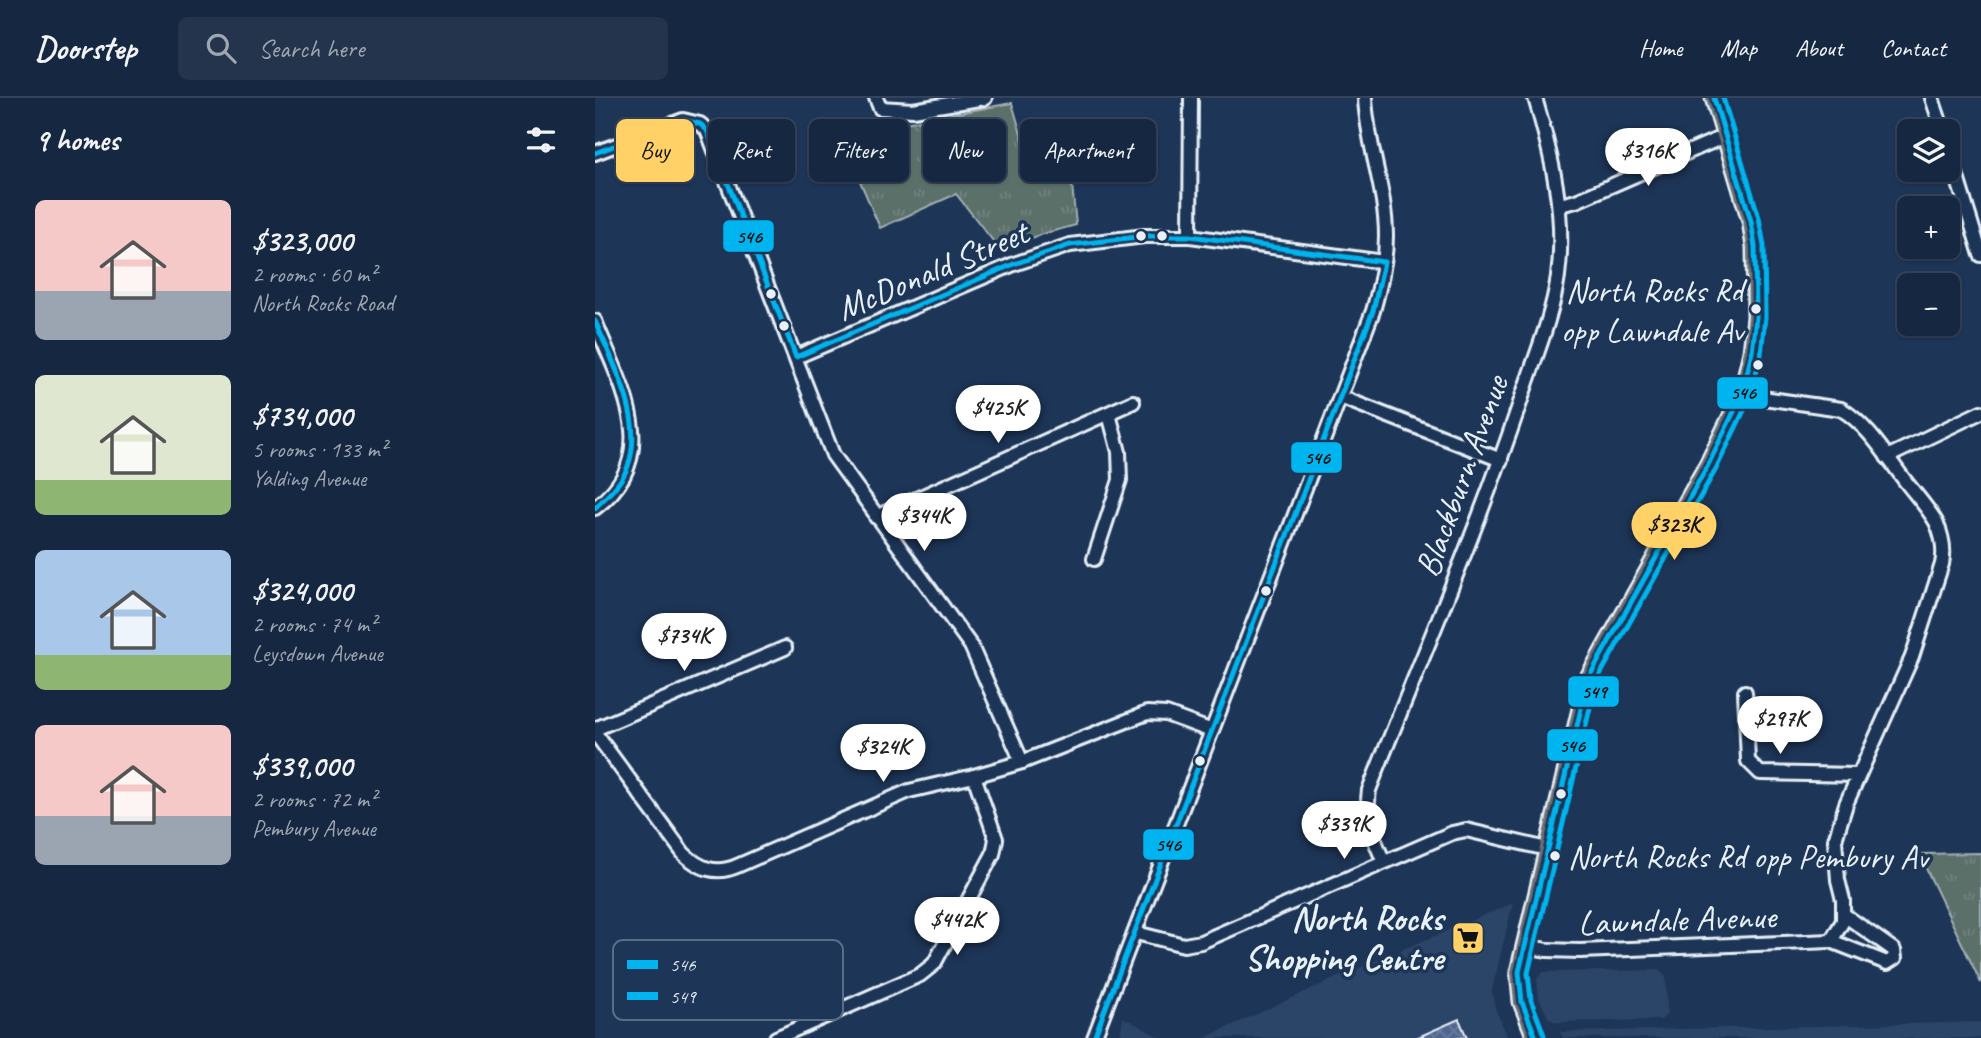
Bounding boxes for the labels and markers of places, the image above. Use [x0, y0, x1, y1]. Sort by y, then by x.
pin: $316K [1599, 129, 1697, 188]
unlabelled marker [1134, 229, 1148, 243]
unlabelled marker [1155, 229, 1169, 243]
place label: North Rocks Rd opp Lawndale Av [1561, 270, 1748, 352]
unlabelled marker [764, 287, 778, 301]
marker: North Rocks Rd opp Lawndale Av [1749, 302, 1763, 316]
unlabelled marker [777, 319, 791, 333]
unlabelled marker [1751, 358, 1765, 372]
pin: $425K [949, 386, 1047, 445]
pin: $344K [875, 494, 973, 553]
pin: $323K [1625, 503, 1723, 562]
unlabelled marker [1259, 584, 1273, 598]
pin: $734K [635, 614, 733, 673]
pin: $297K [1731, 696, 1829, 756]
pin: $324K [834, 724, 932, 784]
unlabelled marker [1193, 754, 1207, 768]
unlabelled marker [1554, 787, 1568, 801]
pin: $339K [1295, 802, 1393, 861]
place label: North Rocks Rd opp Pembury Av [1568, 836, 1931, 878]
marker: North Rocks Rd opp Pembury Av [1548, 849, 1562, 863]
place label: North Rocks Shopping Centre [1245, 896, 1447, 981]
pin: $442K [908, 898, 1006, 957]
supermarket icon: North Rocks Shopping Centre [1449, 919, 1487, 957]

